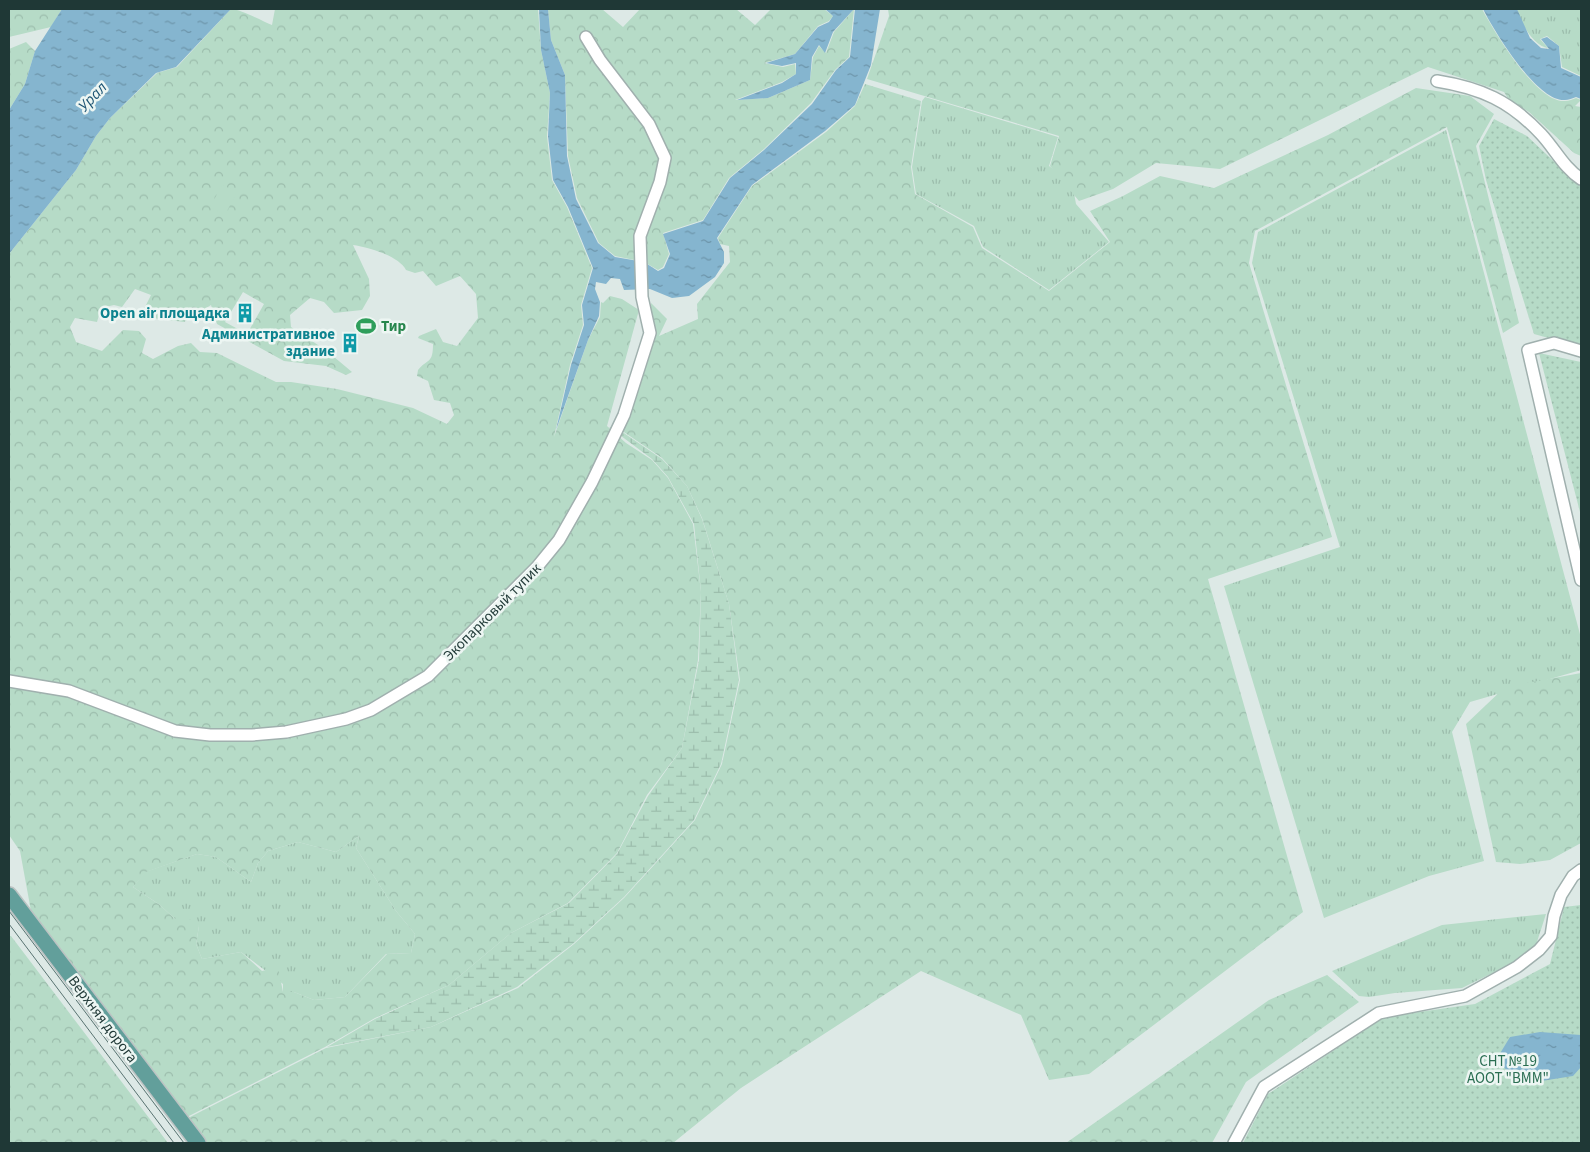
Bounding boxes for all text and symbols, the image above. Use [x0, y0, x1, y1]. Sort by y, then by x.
water label: Урал [73, 77, 112, 116]
building icon: Open air площадка [234, 302, 256, 324]
place label: Open air площадка [100, 303, 230, 324]
sports icon: Тир [355, 315, 377, 337]
place label: Тир [381, 316, 406, 337]
place label: Административное здание [201, 324, 335, 362]
building icon: Административное здание [339, 332, 361, 354]
street label: Экопарковый тупик [439, 558, 546, 666]
street label: Верхняя дорога [63, 972, 142, 1067]
park label: СНТ №19 АООТ "ВММ" [1467, 1051, 1549, 1089]

